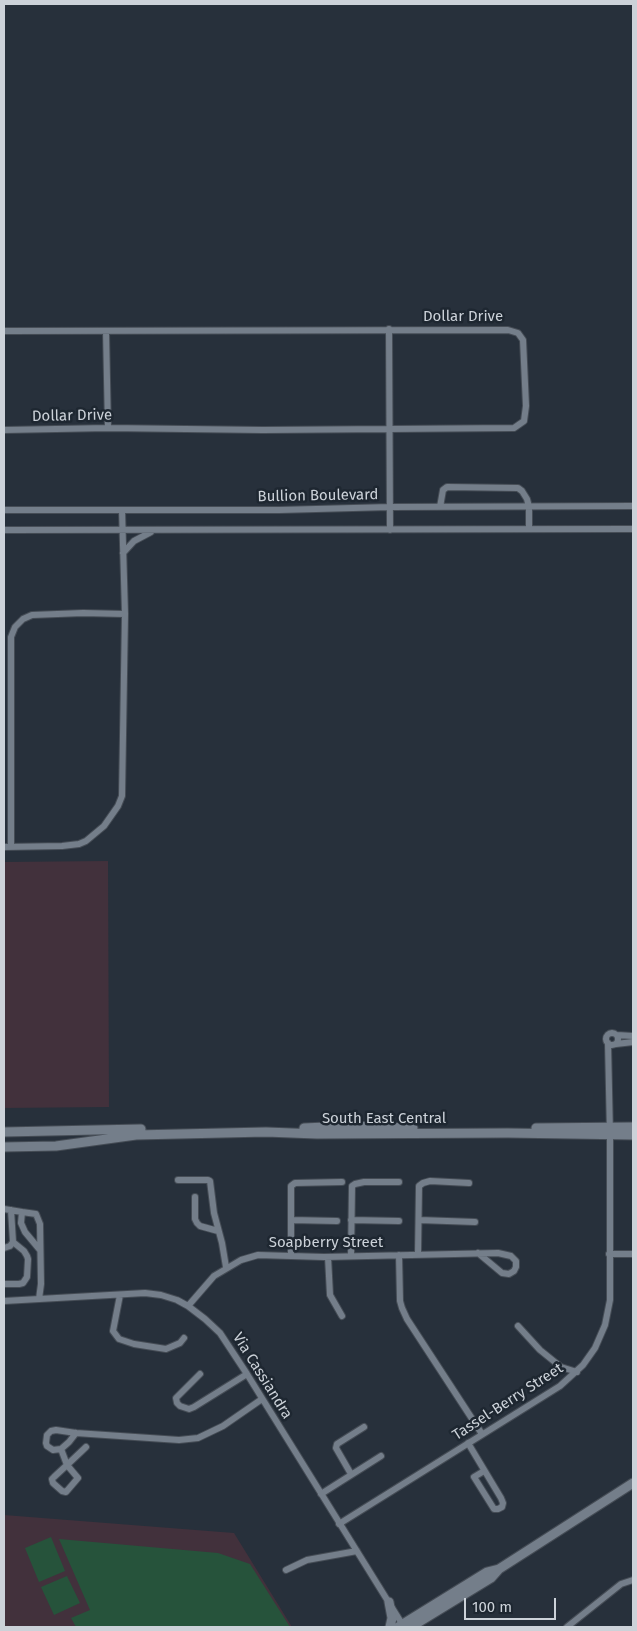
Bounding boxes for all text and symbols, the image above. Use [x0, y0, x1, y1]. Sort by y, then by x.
street label: Dollar Drive [423, 308, 503, 326]
street label: Dollar Drive [32, 406, 112, 426]
street label: Bullion Boulevard [257, 486, 379, 506]
street label: South East Central [322, 1110, 446, 1128]
street label: Soapberry Street [269, 1234, 383, 1252]
street label: Via Cassiandra [228, 1330, 296, 1422]
street label: Tassel-Berry Street [449, 1360, 567, 1444]
scale bar [467, 1588, 560, 1620]
text: 100 m [472, 1598, 512, 1616]

